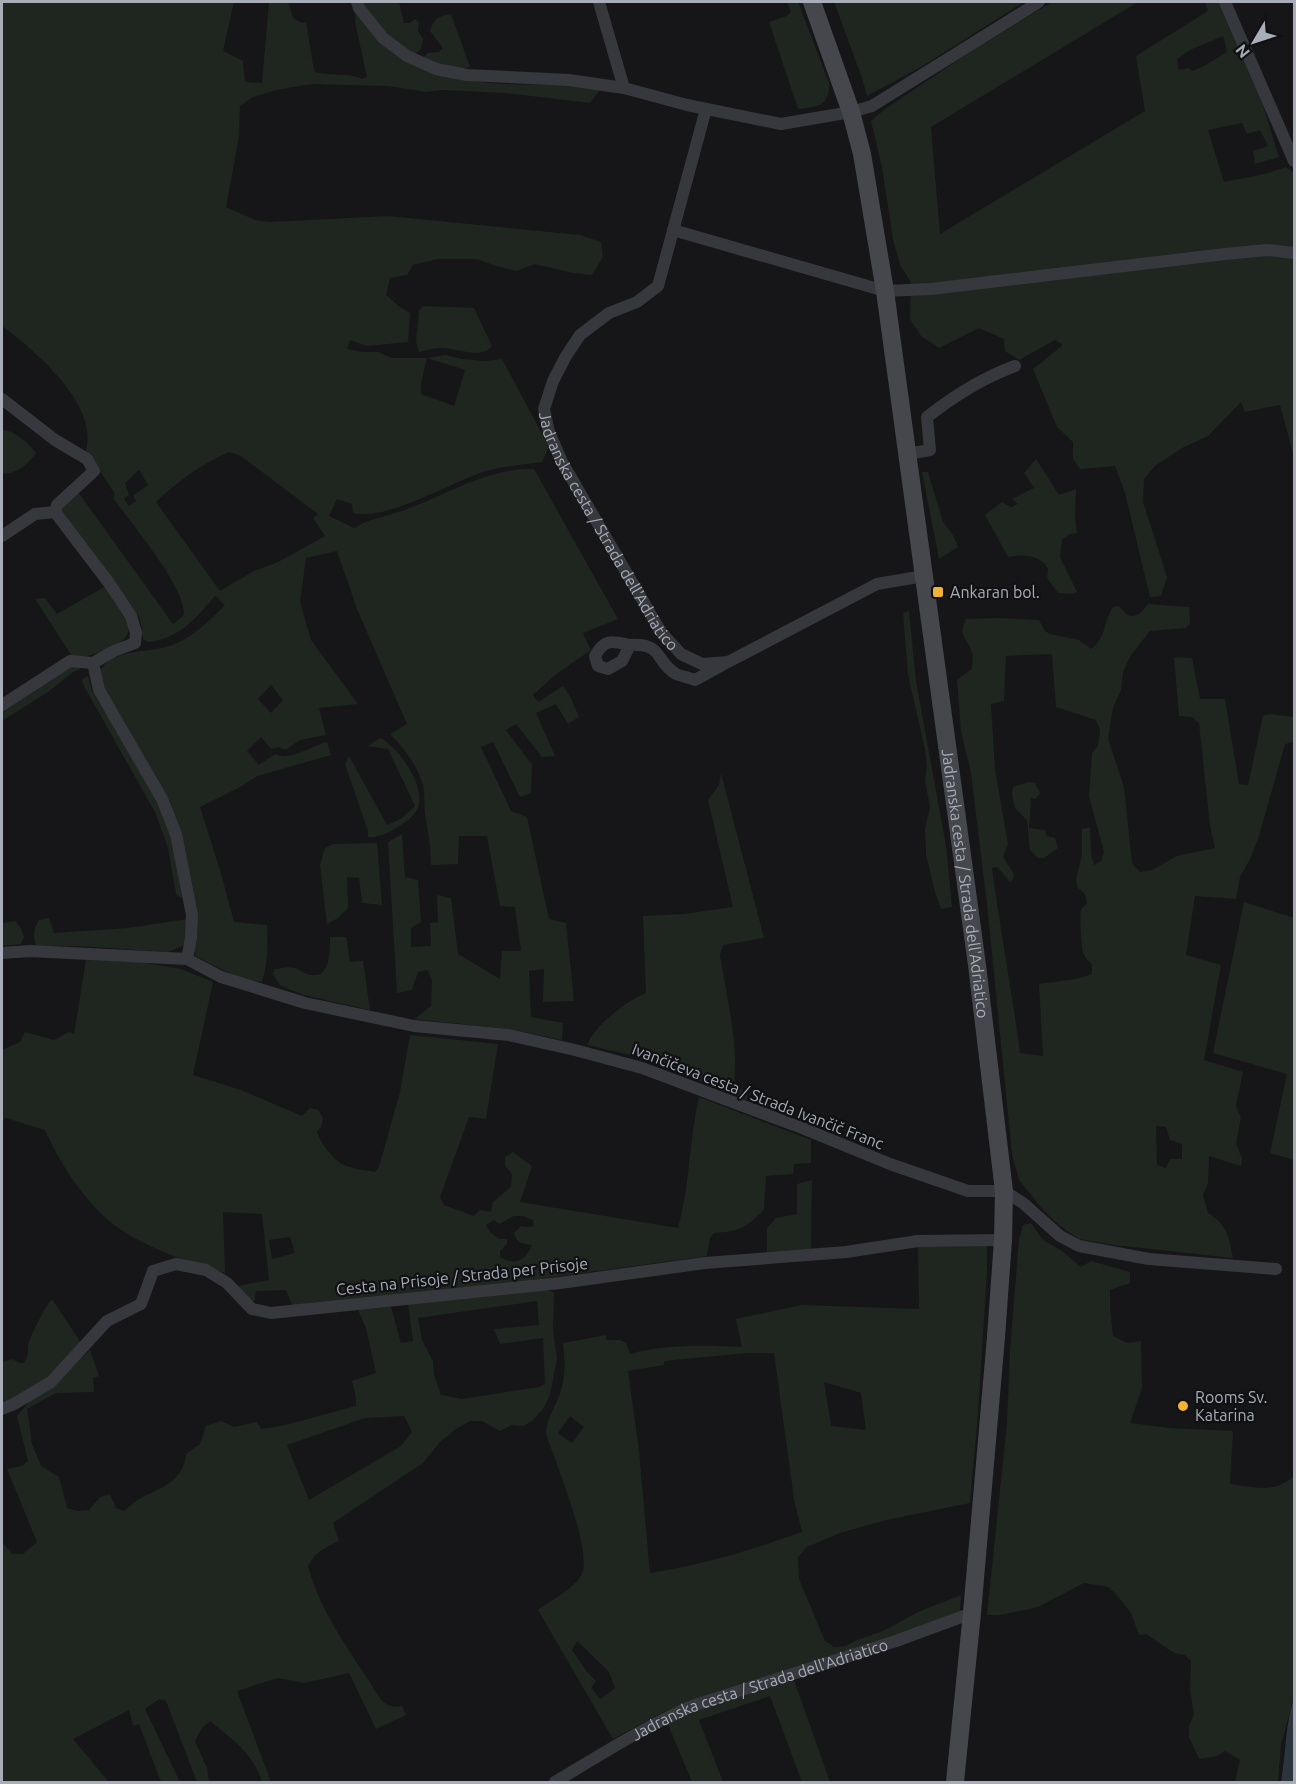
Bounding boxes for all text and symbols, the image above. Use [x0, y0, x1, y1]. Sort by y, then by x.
north arrow [1224, 12, 1284, 72]
text: N [1232, 41, 1253, 62]
street label: Jadranska cesta / Strada dell'Adriatico [536, 410, 682, 654]
place label: Ankaran bol. [950, 583, 1040, 601]
marker: Ankaran bol. [931, 585, 945, 599]
street label: Jadranska cesta / Strada dell'Adriatico [939, 748, 992, 1019]
street label: Ivančičeva cesta / Strada Ivančič Franc [630, 1040, 887, 1153]
street label: Cesta na Prisoje / Strada per Prisoje [335, 1254, 589, 1298]
place label: Rooms Sv. Katarina [1195, 1388, 1268, 1424]
marker: Rooms Sv. Katarina [1176, 1399, 1190, 1413]
street label: Jadranska cesta / Strada dell'Adriatico [628, 1635, 890, 1744]

